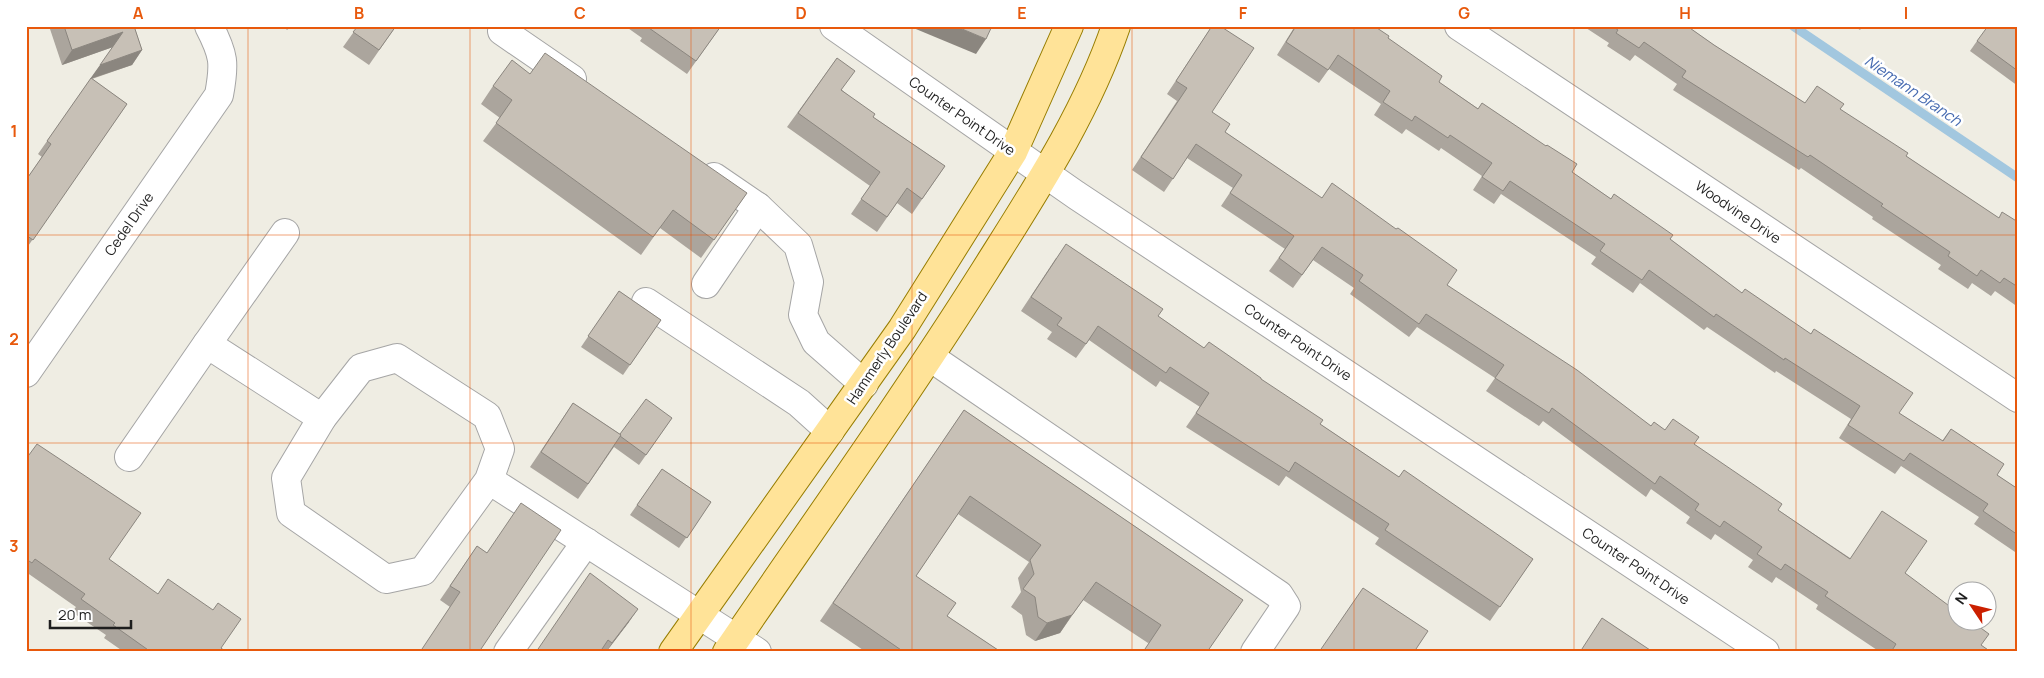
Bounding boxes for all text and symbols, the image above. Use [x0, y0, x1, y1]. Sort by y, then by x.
text: A [133, 2, 144, 24]
text: B [354, 2, 364, 24]
text: C [574, 2, 586, 24]
text: D [795, 2, 807, 24]
text: E [1017, 2, 1027, 24]
text: F [1239, 2, 1248, 24]
text: G [1458, 2, 1470, 24]
text: H [1679, 2, 1691, 24]
text: I [1904, 2, 1908, 24]
water label: Niemann Branch [1861, 50, 1967, 131]
street label: Counter Point Drive [905, 72, 1019, 159]
text: 1 [10, 120, 18, 142]
street label: Woodvine Drive [1692, 176, 1785, 247]
street label: Cedel Drive [100, 188, 157, 259]
street label: Hammerly Boulevard [842, 288, 931, 408]
street label: Counter Point Drive [1241, 299, 1356, 385]
text: 2 [9, 328, 19, 350]
street label: Counter Point Drive [1579, 523, 1694, 609]
text: 3 [9, 535, 19, 557]
north arrow [1946, 580, 1996, 630]
text: N [1950, 589, 1972, 608]
scale bar [50, 598, 131, 630]
text: 20 m [58, 604, 91, 625]

